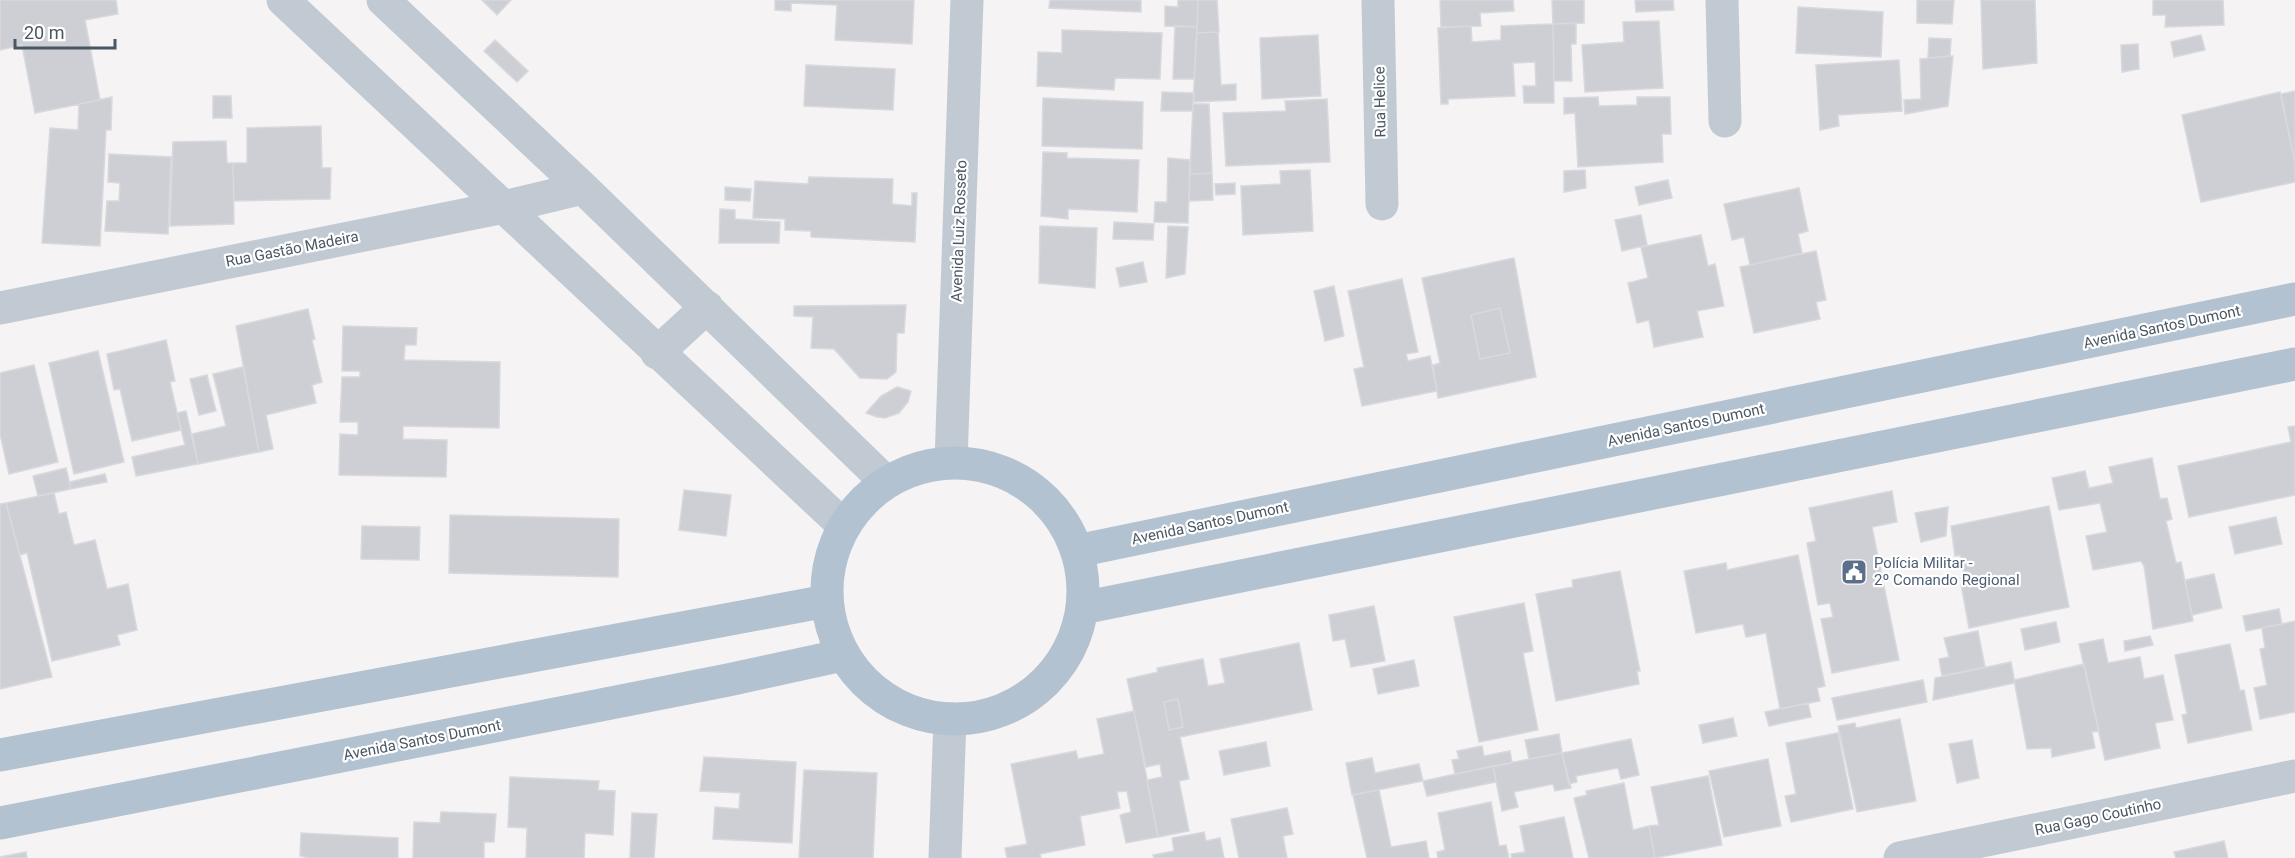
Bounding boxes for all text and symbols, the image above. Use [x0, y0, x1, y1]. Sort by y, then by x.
scale bar [15, 12, 116, 50]
text: 20 m [24, 22, 64, 43]
street label: Rua Helice [1370, 66, 1390, 138]
street label: Avenida Luiz Rosseto [948, 160, 970, 302]
street label: Rua Gastão Madeira [224, 227, 360, 271]
street label: Avenida Santos Dumont [2082, 302, 2242, 352]
street label: Avenida Santos Dumont [1606, 400, 1766, 450]
street label: Avenida Santos Dumont [1130, 498, 1290, 548]
place label: Polícia Militar - 2º Comando Regional [1874, 554, 2020, 589]
public building icon: Polícia Militar - 2º Comando Regional [1839, 557, 1869, 587]
street label: Avenida Santos Dumont [342, 716, 502, 764]
street label: Rua Gago Coutinho [2033, 795, 2163, 839]

